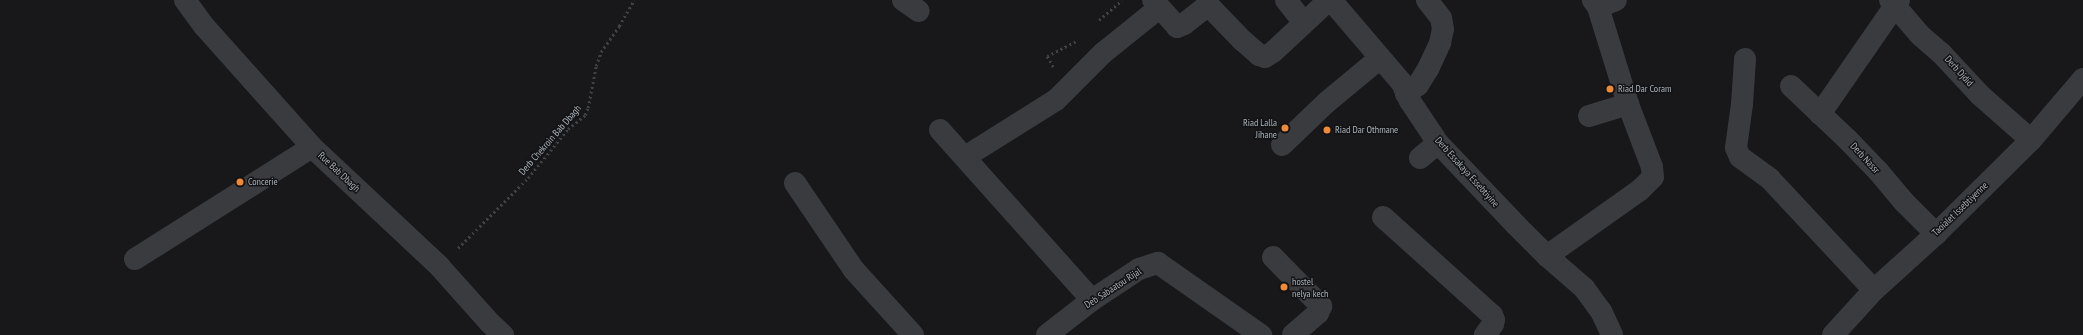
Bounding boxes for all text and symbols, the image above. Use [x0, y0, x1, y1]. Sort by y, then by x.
street label: Derb Djdid [1942, 53, 1976, 89]
place label: Riad Dar Coram [1618, 83, 1671, 95]
marker: Riad Dar Coram [1605, 84, 1615, 94]
street label: Derb Chekroin Bab Dbagh [516, 103, 584, 177]
place label: Riad Lalla Jihane [1243, 116, 1277, 140]
marker: Riad Lalla Jihane [1280, 123, 1290, 133]
place label: Riad Dar Othmane [1335, 124, 1398, 136]
marker: Riad Dar Othmane [1322, 125, 1332, 135]
street label: Derb Essakaya Essebtiyine [1432, 134, 1502, 210]
street label: Derb Nassr [1848, 140, 1882, 176]
street label: Rue Bab Dbagh [316, 150, 362, 194]
place label: Concerie [248, 176, 278, 188]
marker: Concerie [235, 177, 245, 187]
street label: Taoialet Issebtiyenne [1930, 179, 1990, 239]
street label: Deb Sabaatou Rijal [1082, 265, 1144, 311]
place label: hostel nelya kech [1292, 275, 1329, 298]
marker: hostel nelya kech [1279, 282, 1289, 292]

